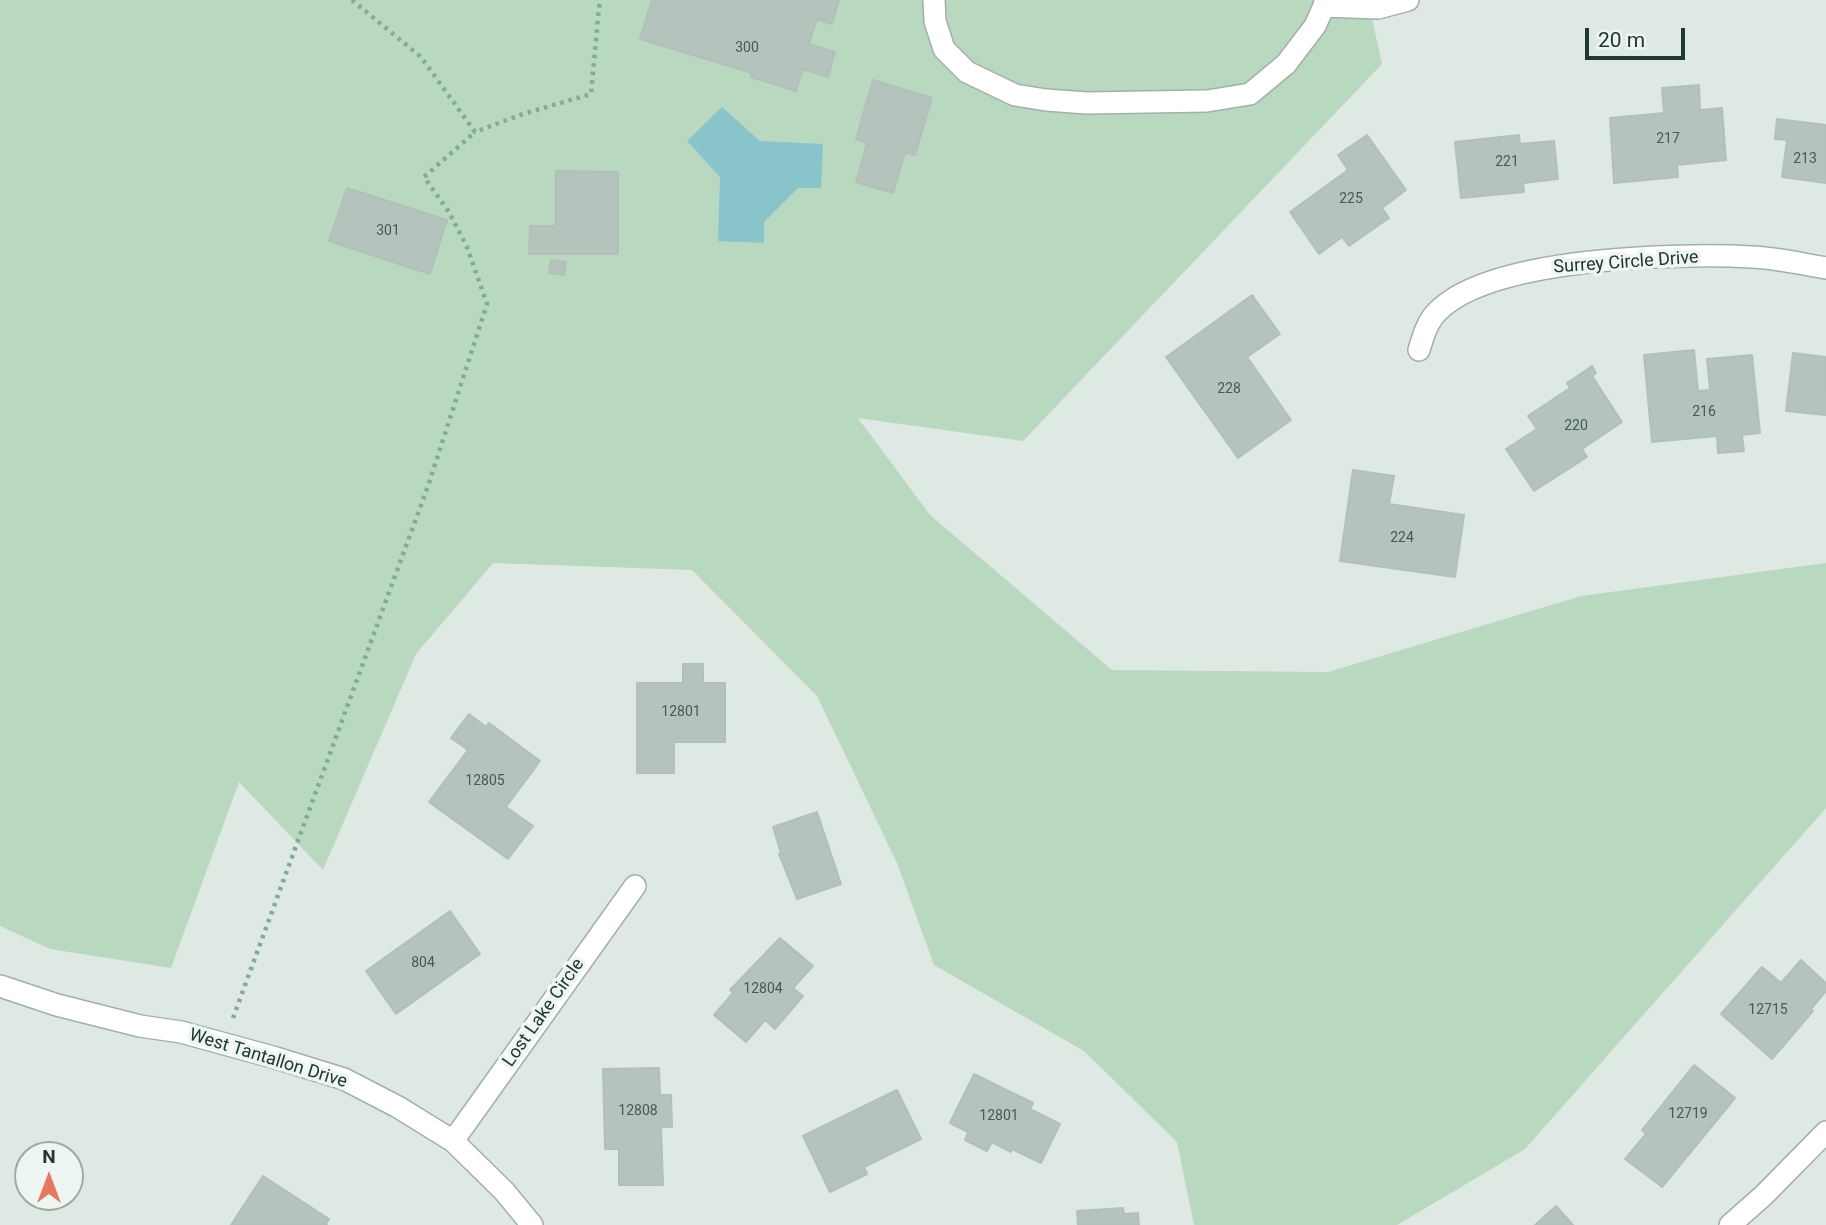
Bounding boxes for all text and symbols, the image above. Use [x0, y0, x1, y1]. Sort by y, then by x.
scale bar [1588, 14, 1688, 58]
text: 20 m [1598, 28, 1645, 52]
house number: 300 [735, 40, 759, 56]
house number: 217 [1656, 131, 1680, 147]
house number: 213 [1793, 151, 1817, 167]
house number: 221 [1495, 154, 1519, 170]
house number: 225 [1339, 191, 1363, 207]
house number: 301 [376, 223, 400, 239]
street label: Surrey Circle Drive [1553, 247, 1699, 279]
house number: 228 [1217, 381, 1241, 397]
house number: 216 [1692, 404, 1716, 420]
house number: 220 [1564, 418, 1588, 434]
house number: 224 [1390, 530, 1414, 546]
house number: 12801 [661, 704, 701, 720]
house number: 12805 [465, 773, 505, 789]
house number: 804 [411, 955, 435, 971]
street label: Lost Lake Circle [499, 955, 589, 1071]
house number: 12804 [743, 981, 783, 997]
house number: 12715 [1748, 1002, 1788, 1018]
street label: West Tantallon Drive [186, 1025, 350, 1093]
house number: 12808 [618, 1103, 658, 1119]
house number: 12719 [1668, 1106, 1708, 1122]
house number: 12801 [979, 1108, 1019, 1124]
north arrow [14, 1141, 84, 1211]
text: N [42, 1145, 56, 1168]

